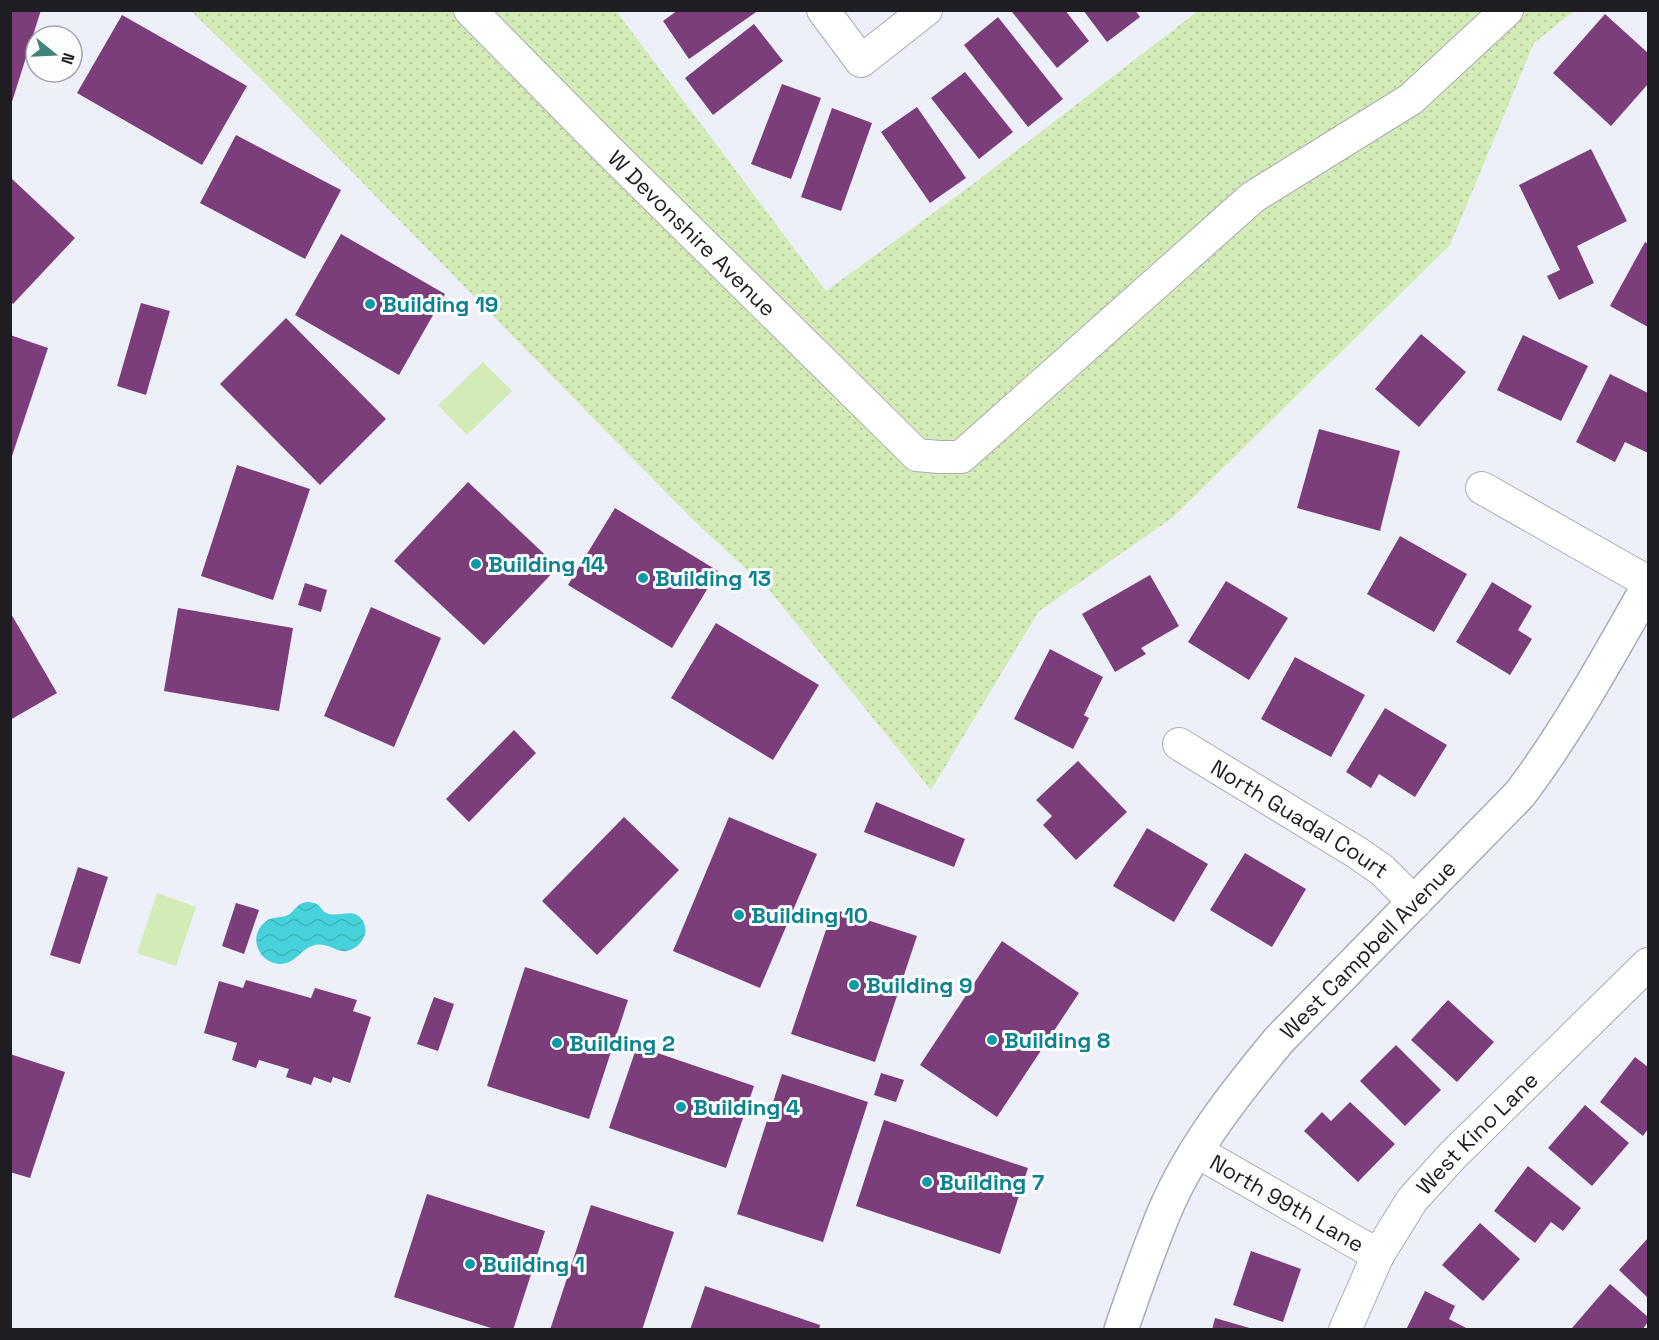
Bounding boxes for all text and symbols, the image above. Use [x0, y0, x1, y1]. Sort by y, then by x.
north arrow [24, 24, 84, 84]
text: N [56, 50, 79, 67]
street label: W Devonshire Avenue [602, 144, 782, 322]
place label: Building 19 [382, 290, 498, 318]
marker: Building 19 [363, 297, 377, 311]
place label: Building 14 [488, 550, 605, 578]
marker: Building 14 [469, 557, 483, 571]
place label: Building 13 [655, 564, 771, 592]
marker: Building 13 [636, 571, 650, 585]
street label: North Guadal Court [1206, 753, 1394, 884]
street label: West Campbell Avenue [1274, 854, 1462, 1045]
place label: Building 10 [751, 901, 868, 929]
marker: Building 10 [732, 908, 746, 922]
place label: Building 9 [866, 971, 973, 999]
marker: Building 9 [847, 978, 861, 992]
place label: Building 8 [1004, 1026, 1110, 1054]
place label: Building 2 [569, 1029, 675, 1057]
marker: Building 8 [985, 1033, 999, 1047]
marker: Building 2 [550, 1036, 564, 1050]
street label: West Kino Lane [1410, 1066, 1544, 1200]
place label: Building 4 [693, 1093, 800, 1121]
marker: Building 4 [674, 1100, 688, 1114]
street label: North 99th Lane [1205, 1148, 1369, 1258]
place label: Building 7 [939, 1168, 1044, 1196]
marker: Building 7 [920, 1175, 934, 1189]
place label: Building 1 [482, 1250, 585, 1278]
marker: Building 1 [463, 1257, 477, 1271]

